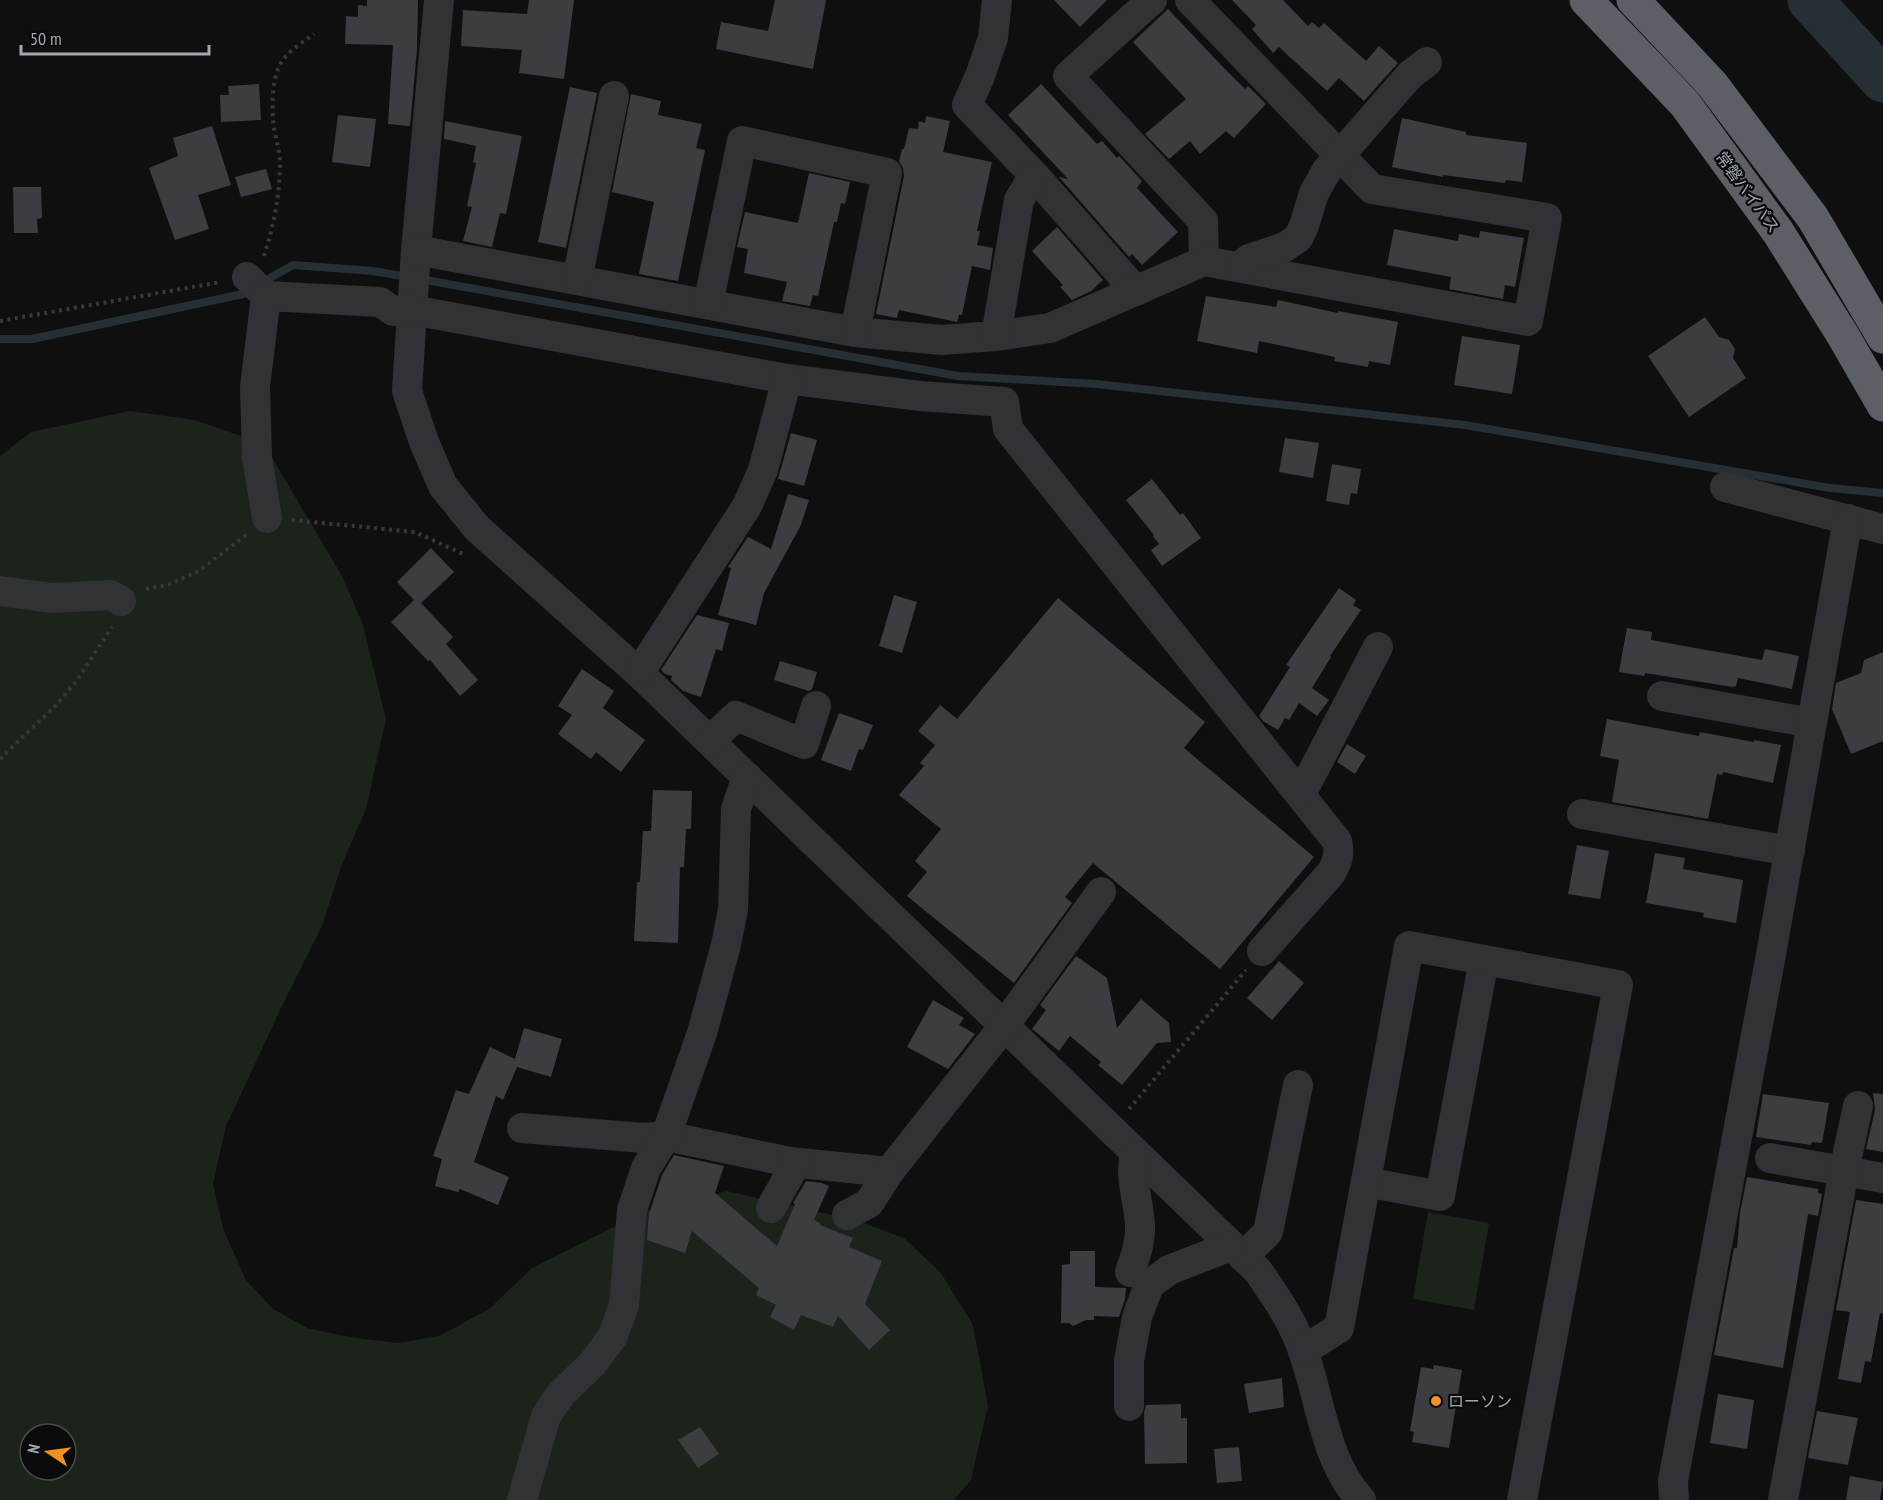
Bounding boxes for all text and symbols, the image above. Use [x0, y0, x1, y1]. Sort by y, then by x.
scale bar [21, 18, 208, 56]
text: 50 m [30, 27, 62, 50]
street label: 常磐バイパス [1712, 147, 1784, 237]
place label: ローソン [1448, 1391, 1512, 1411]
marker: ローソン [1429, 1394, 1443, 1408]
north arrow [18, 1422, 78, 1482]
text: N [23, 1442, 44, 1455]

